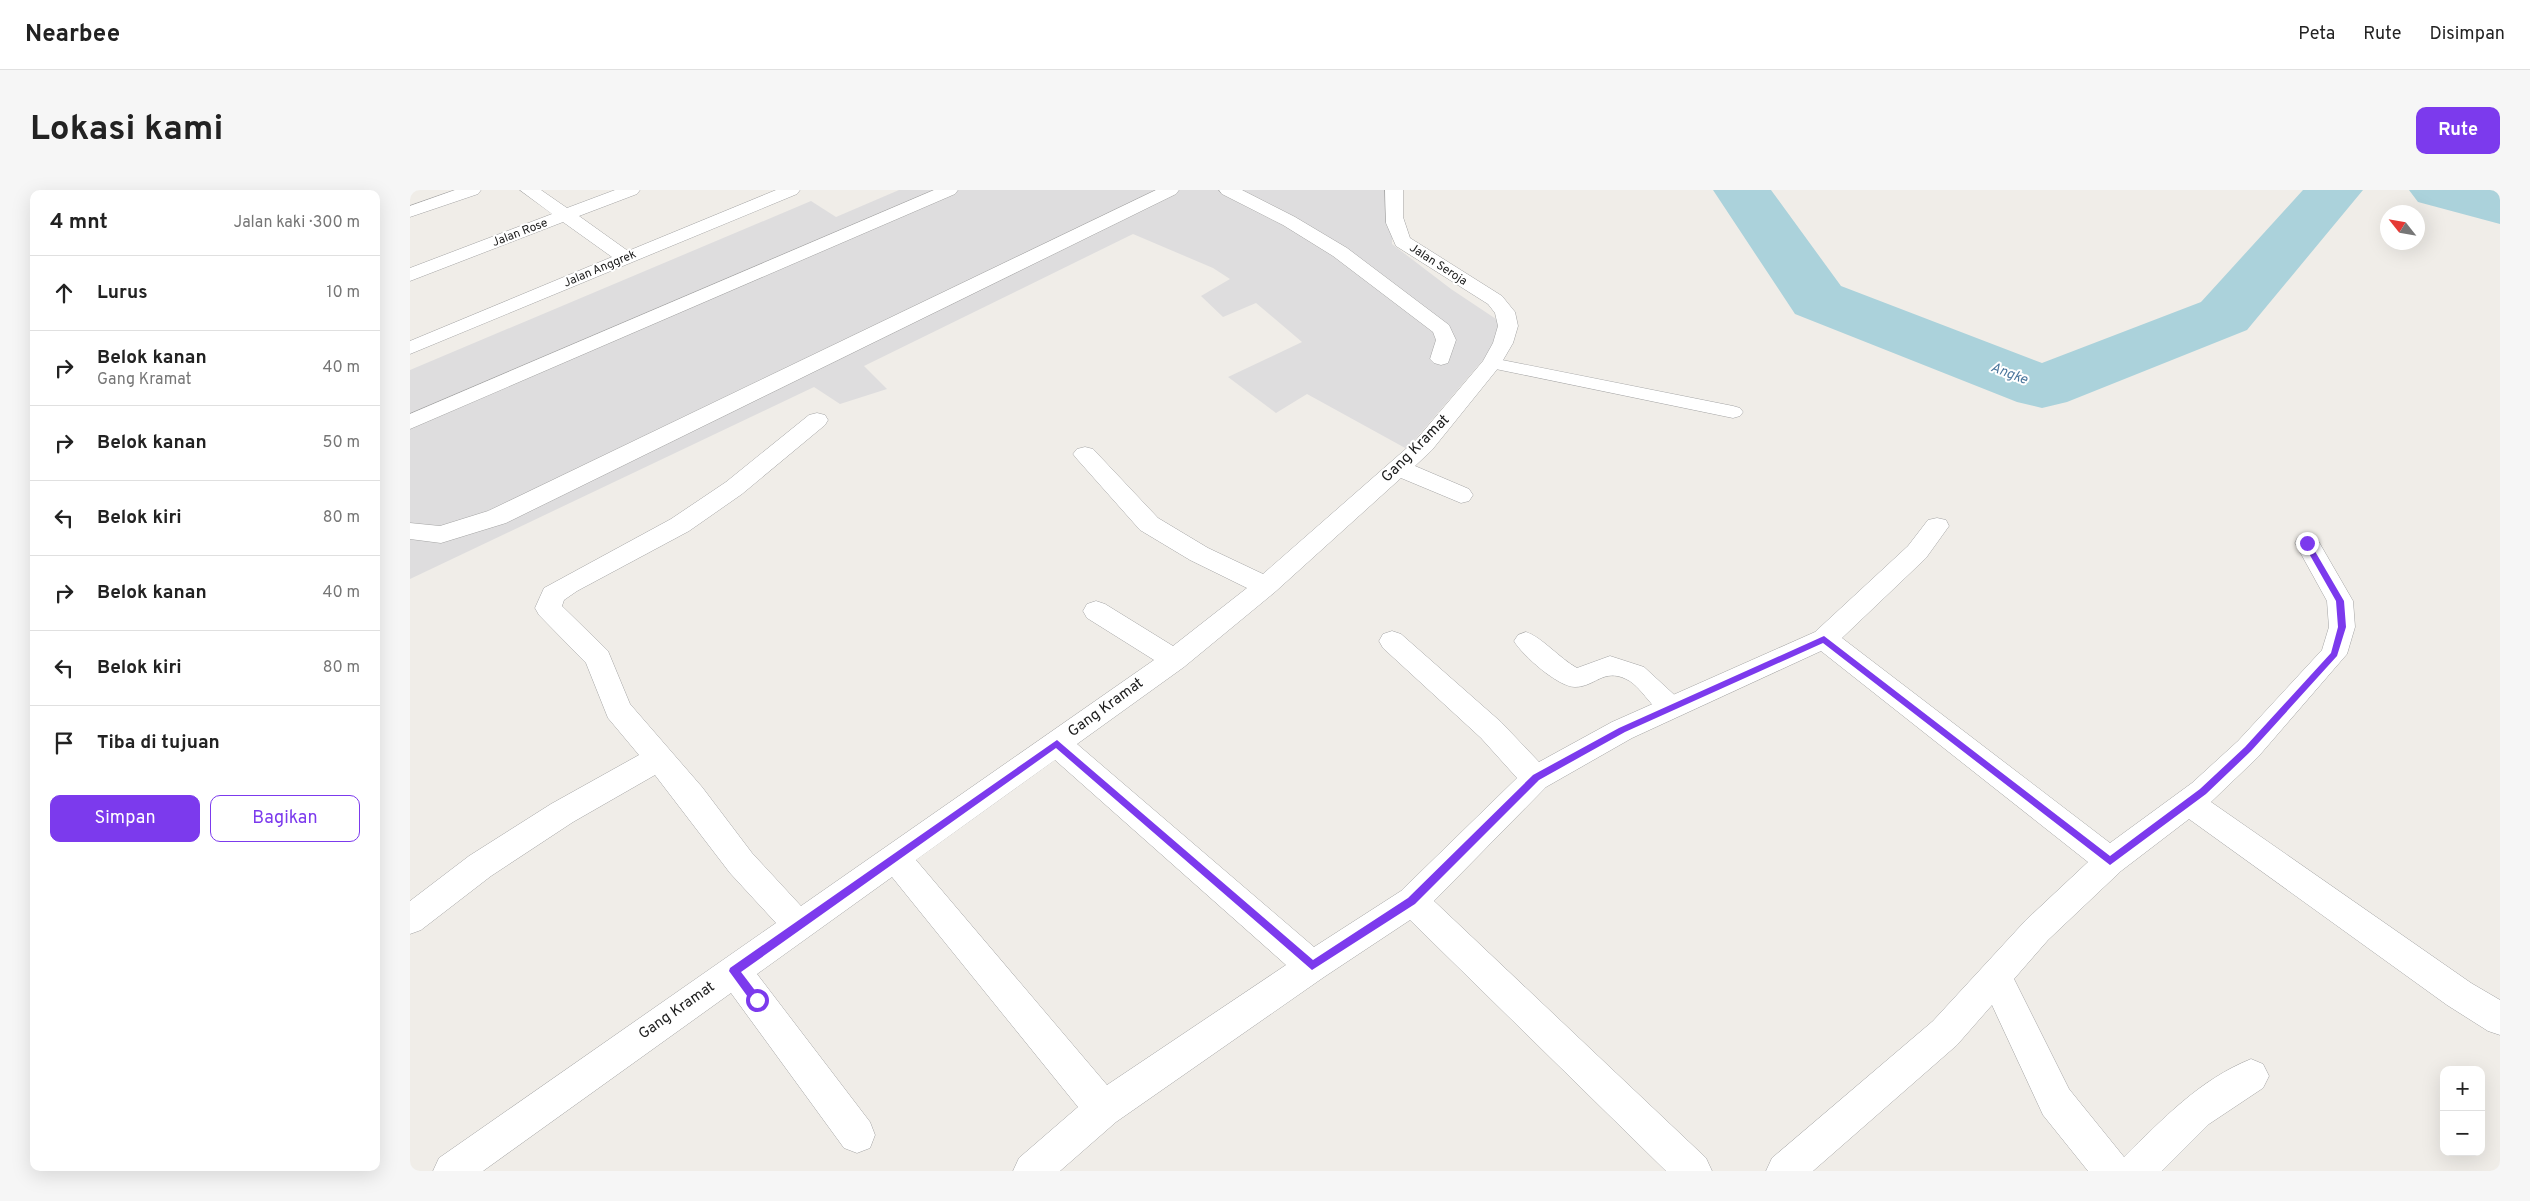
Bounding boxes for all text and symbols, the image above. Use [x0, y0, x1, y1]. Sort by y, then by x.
text: Nearbee [25, 20, 120, 50]
text: Peta [2298, 23, 2335, 46]
text: Rute [2363, 23, 2401, 46]
text: Disimpan [2429, 23, 2505, 46]
button: Rute [2416, 107, 2500, 154]
text: Lokasi kami [30, 108, 223, 152]
north arrow [2380, 205, 2425, 250]
text: 4 mnt [50, 209, 108, 236]
text: Jalan kaki · 300 m [233, 213, 360, 233]
street label: Jalan Rose [490, 215, 550, 251]
street label: Jalan Seroja [1406, 240, 1470, 290]
street label: Jalan Anggrek [561, 247, 639, 291]
icon: ahead [50, 279, 78, 307]
text: Lurus [97, 281, 148, 305]
text: 10 m [326, 283, 360, 303]
text: Belok kanan [97, 346, 207, 370]
icon: right [50, 354, 78, 382]
text: 40 m [322, 358, 360, 378]
water label: Angke [1988, 359, 2031, 389]
text: Gang Kramat [97, 370, 192, 390]
street label: Gang Kramat [1378, 411, 1454, 487]
icon: right [50, 429, 78, 457]
text: Belok kanan [97, 431, 207, 455]
text: 50 m [323, 433, 360, 453]
icon: left [50, 504, 78, 532]
text: Belok kiri [97, 506, 182, 530]
text: 80 m [323, 508, 360, 528]
route end [2296, 532, 2319, 555]
icon: right [50, 579, 78, 607]
text: Belok kanan [97, 581, 207, 605]
text: 40 m [322, 583, 360, 603]
icon: left [50, 654, 78, 682]
text: Belok kiri [97, 656, 182, 680]
text: 80 m [323, 658, 360, 678]
street label: Gang Kramat [1065, 674, 1147, 742]
icon: arrive [50, 729, 78, 757]
text: Tiba di tujuan [97, 731, 220, 755]
button: Simpan [50, 795, 200, 842]
button: Bagikan [210, 795, 360, 842]
street label: Gang Kramat [635, 978, 719, 1044]
route start [746, 989, 769, 1012]
map controls [2440, 1066, 2485, 1156]
button: + [2440, 1066, 2485, 1111]
button: − [2440, 1111, 2485, 1156]

